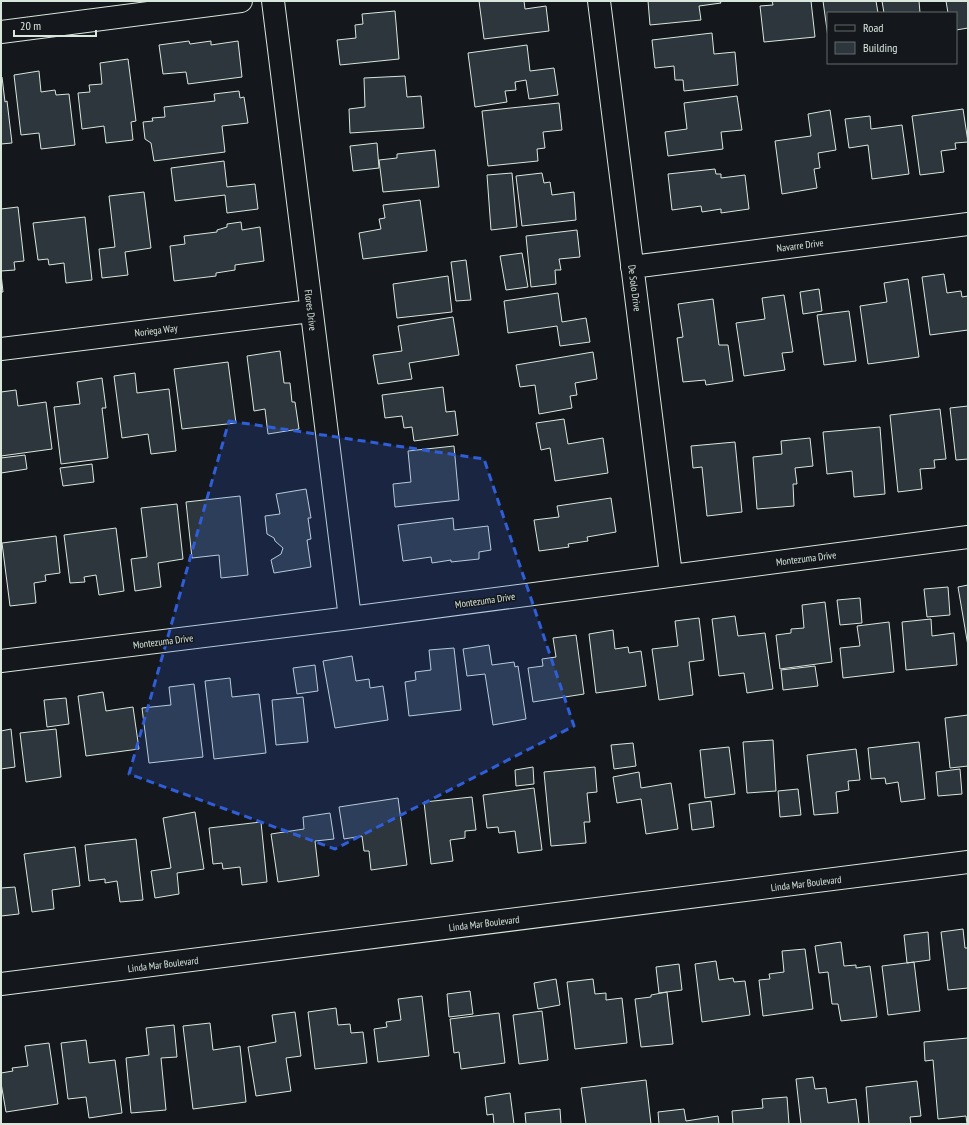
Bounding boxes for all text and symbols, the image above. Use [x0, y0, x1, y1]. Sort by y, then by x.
scale bar [14, 12, 96, 38]
legend [827, 12, 957, 64]
text: 20 m [20, 18, 41, 33]
text: Road [863, 20, 883, 35]
text: Building [863, 40, 898, 55]
street label: Navarre Drive [776, 236, 824, 255]
street label: De Solo Drive [625, 264, 644, 312]
street label: Flores Drive [302, 289, 319, 331]
street label: Noriega Way [134, 321, 178, 340]
street label: Montezuma Drive [775, 548, 837, 569]
street label: Montezuma Drive [454, 590, 516, 611]
street label: Montezuma Drive [132, 631, 194, 652]
street label: Linda Mar Boulevard [770, 873, 842, 894]
street label: Linda Mar Boulevard [448, 913, 520, 934]
street label: Linda Mar Boulevard [127, 954, 199, 975]

